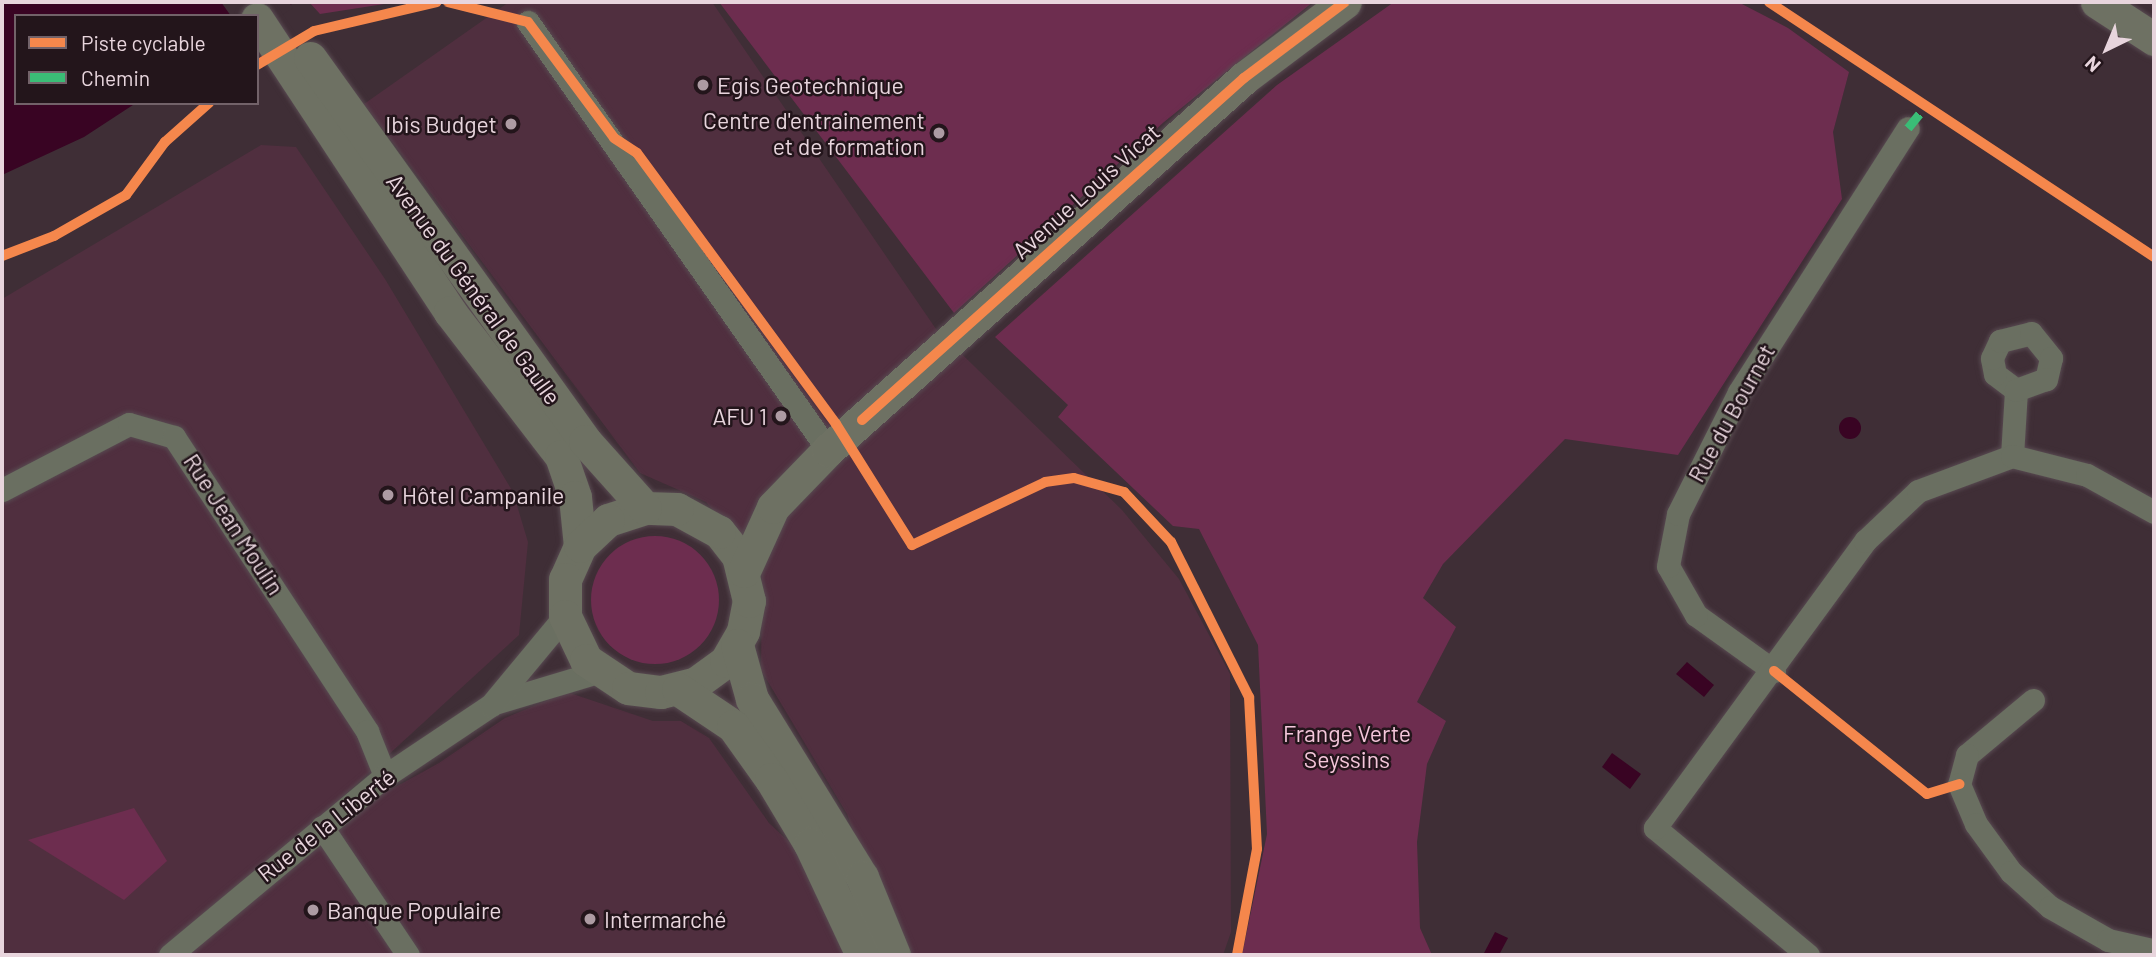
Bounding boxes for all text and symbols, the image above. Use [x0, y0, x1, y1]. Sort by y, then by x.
legend [14, 14, 259, 105]
north arrow [2072, 14, 2142, 84]
text: Piste cyclable [81, 30, 206, 55]
text: N [2080, 52, 2105, 77]
text: Chemin [81, 65, 150, 90]
place label: Egis Geotechnique [717, 71, 904, 99]
marker: Egis Geotechnique [695, 77, 711, 93]
place label: Centre d'entrainement et de formation [703, 106, 925, 160]
place label: Ibis Budget [385, 110, 497, 138]
marker: Ibis Budget [503, 116, 519, 132]
street label: Avenue Louis Vicat [1007, 118, 1165, 264]
marker: Centre d'entrainement et de formation [931, 125, 947, 141]
street label: Avenue du Général de Gaulle [381, 168, 567, 410]
street label: Rue du Bournet [1682, 339, 1780, 487]
place label: AFU 1 [712, 402, 767, 430]
marker: AFU 1 [773, 408, 789, 424]
street label: Rue Jean Moulin [178, 448, 290, 600]
place label: Hôtel Campanile [402, 481, 564, 509]
marker: Hôtel Campanile [380, 487, 396, 503]
park label: Frange Verte Seyssins [1283, 719, 1411, 773]
street label: Rue de la Liberté [252, 763, 400, 887]
place label: Banque Populaire [327, 896, 502, 924]
marker: Banque Populaire [305, 902, 321, 918]
place label: Intermarché [604, 905, 726, 933]
marker: Intermarché [582, 911, 598, 927]

